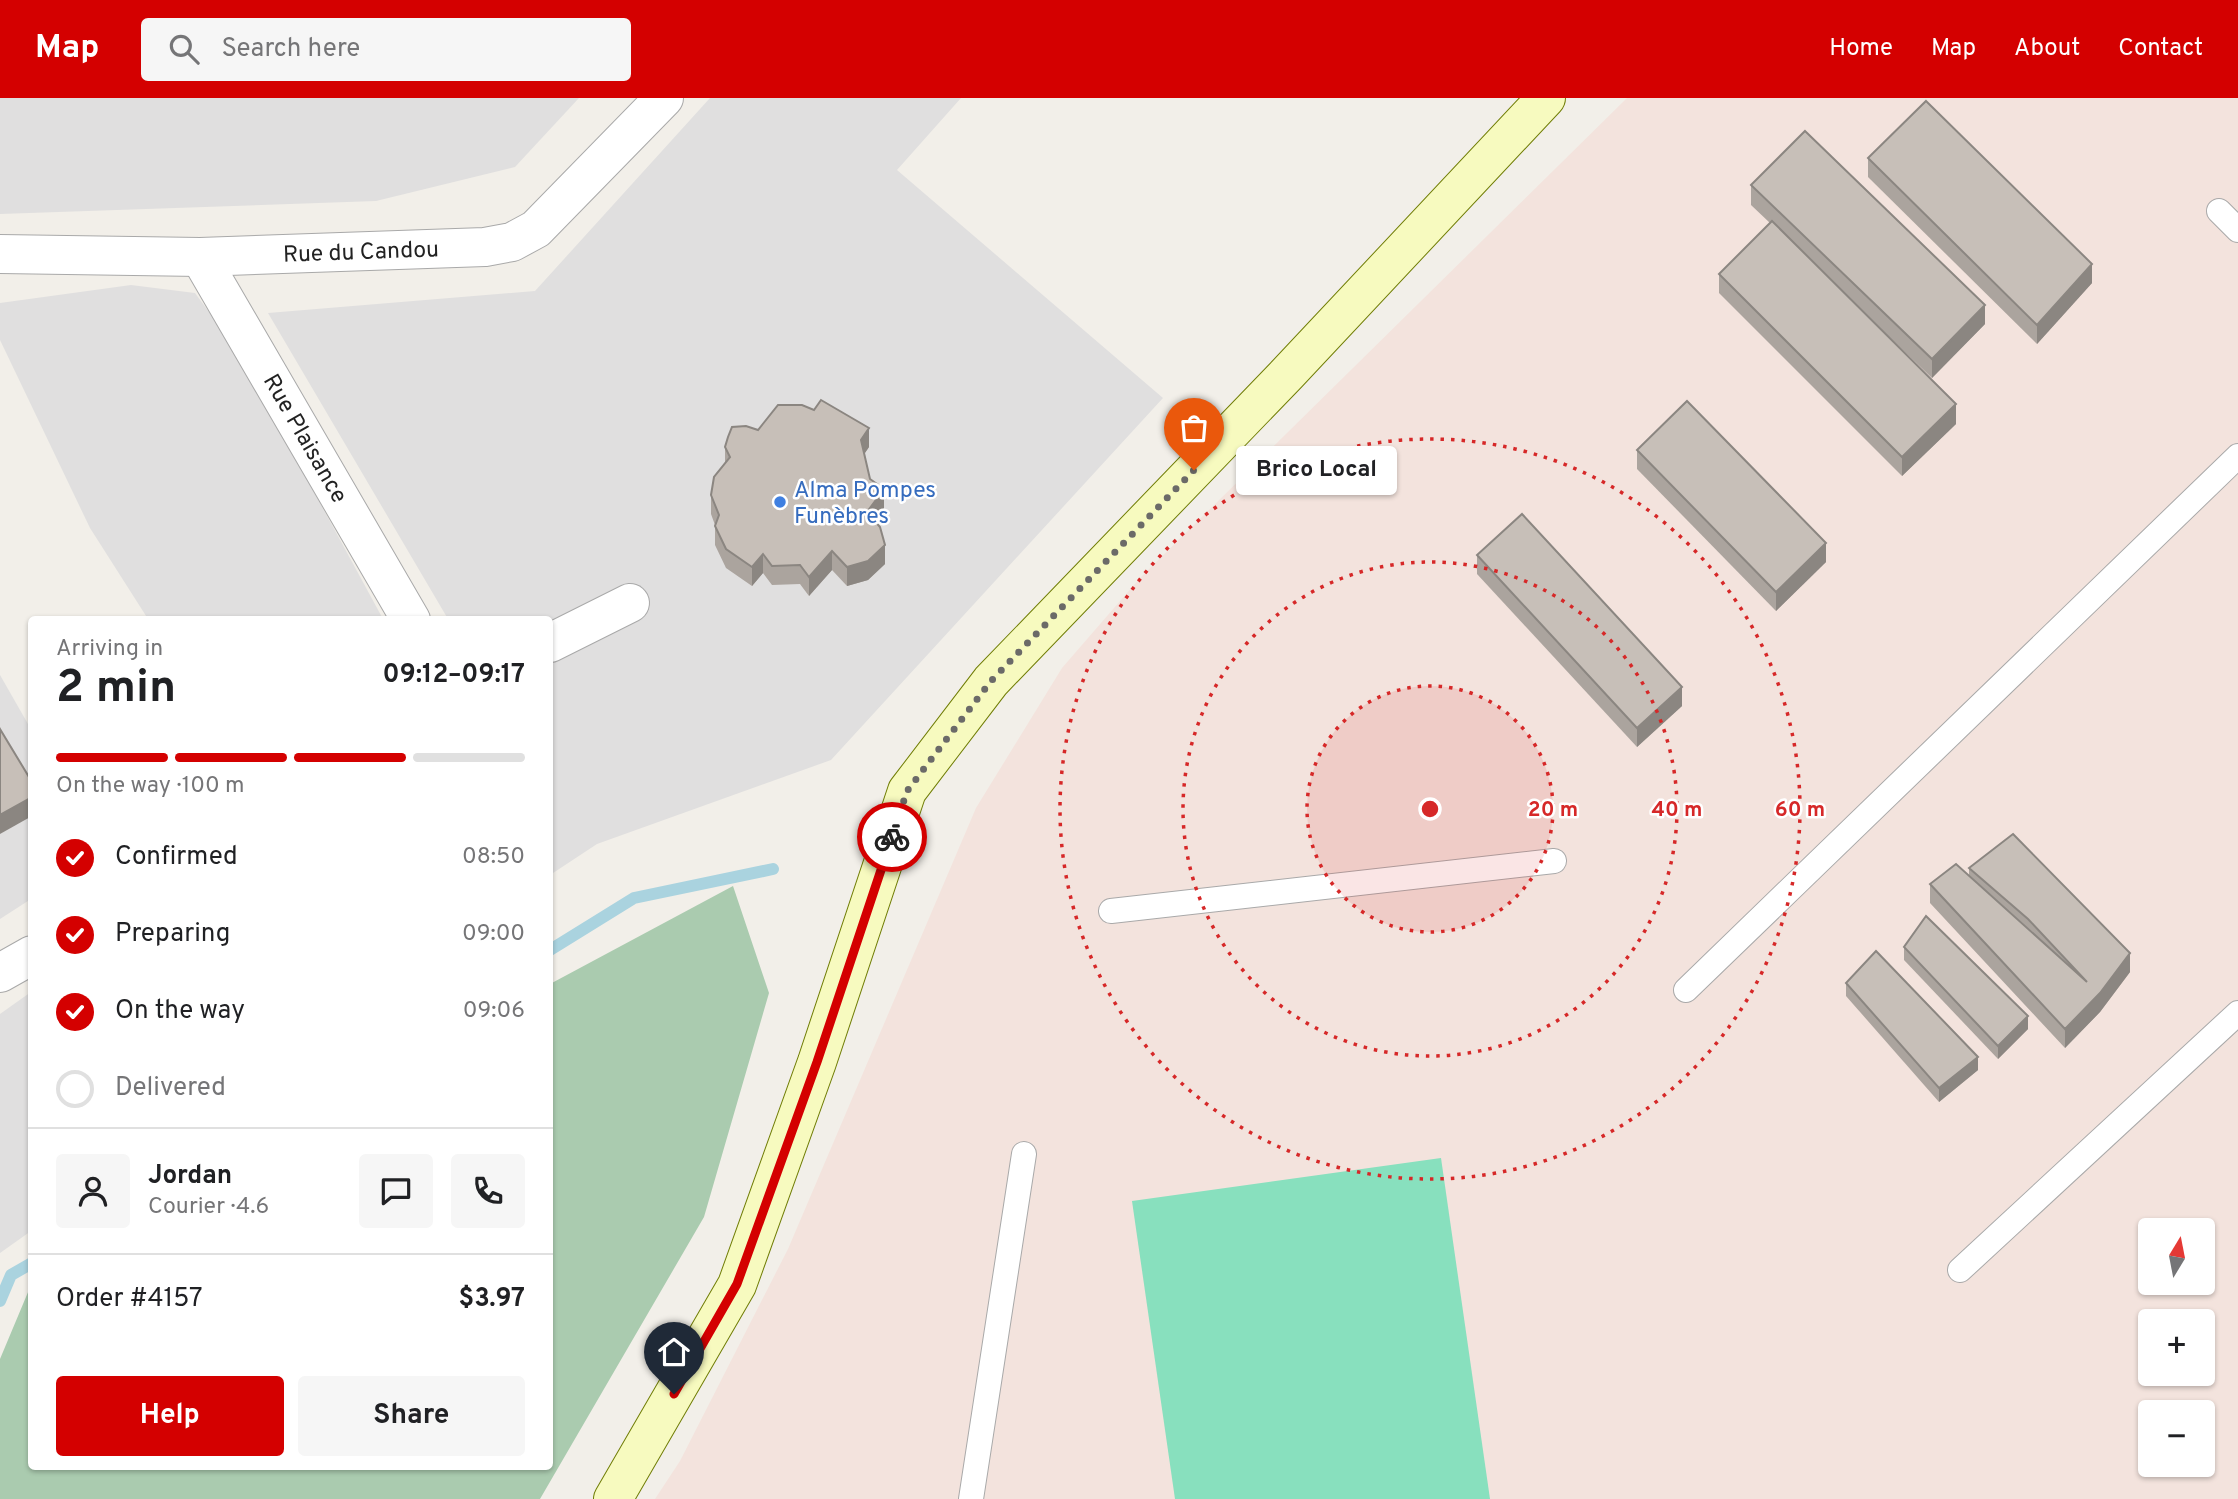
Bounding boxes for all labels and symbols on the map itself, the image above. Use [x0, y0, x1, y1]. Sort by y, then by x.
street label: Rue du Candou [283, 236, 440, 271]
street label: Rue Plaisance [255, 370, 352, 509]
pin [1164, 398, 1224, 470]
callout: Brico Local [1236, 446, 1397, 494]
place label: Alma Pompes Funèbres [794, 477, 936, 532]
marker: Alma Pompes Funèbres [772, 494, 788, 510]
centre of rings [1418, 797, 1442, 821]
text: 20 m [1528, 797, 1578, 824]
text: 40 m [1652, 797, 1702, 824]
text: 60 m [1775, 797, 1825, 824]
courier [857, 802, 927, 872]
north arrow [2138, 1218, 2216, 1295]
pin [644, 1322, 704, 1394]

